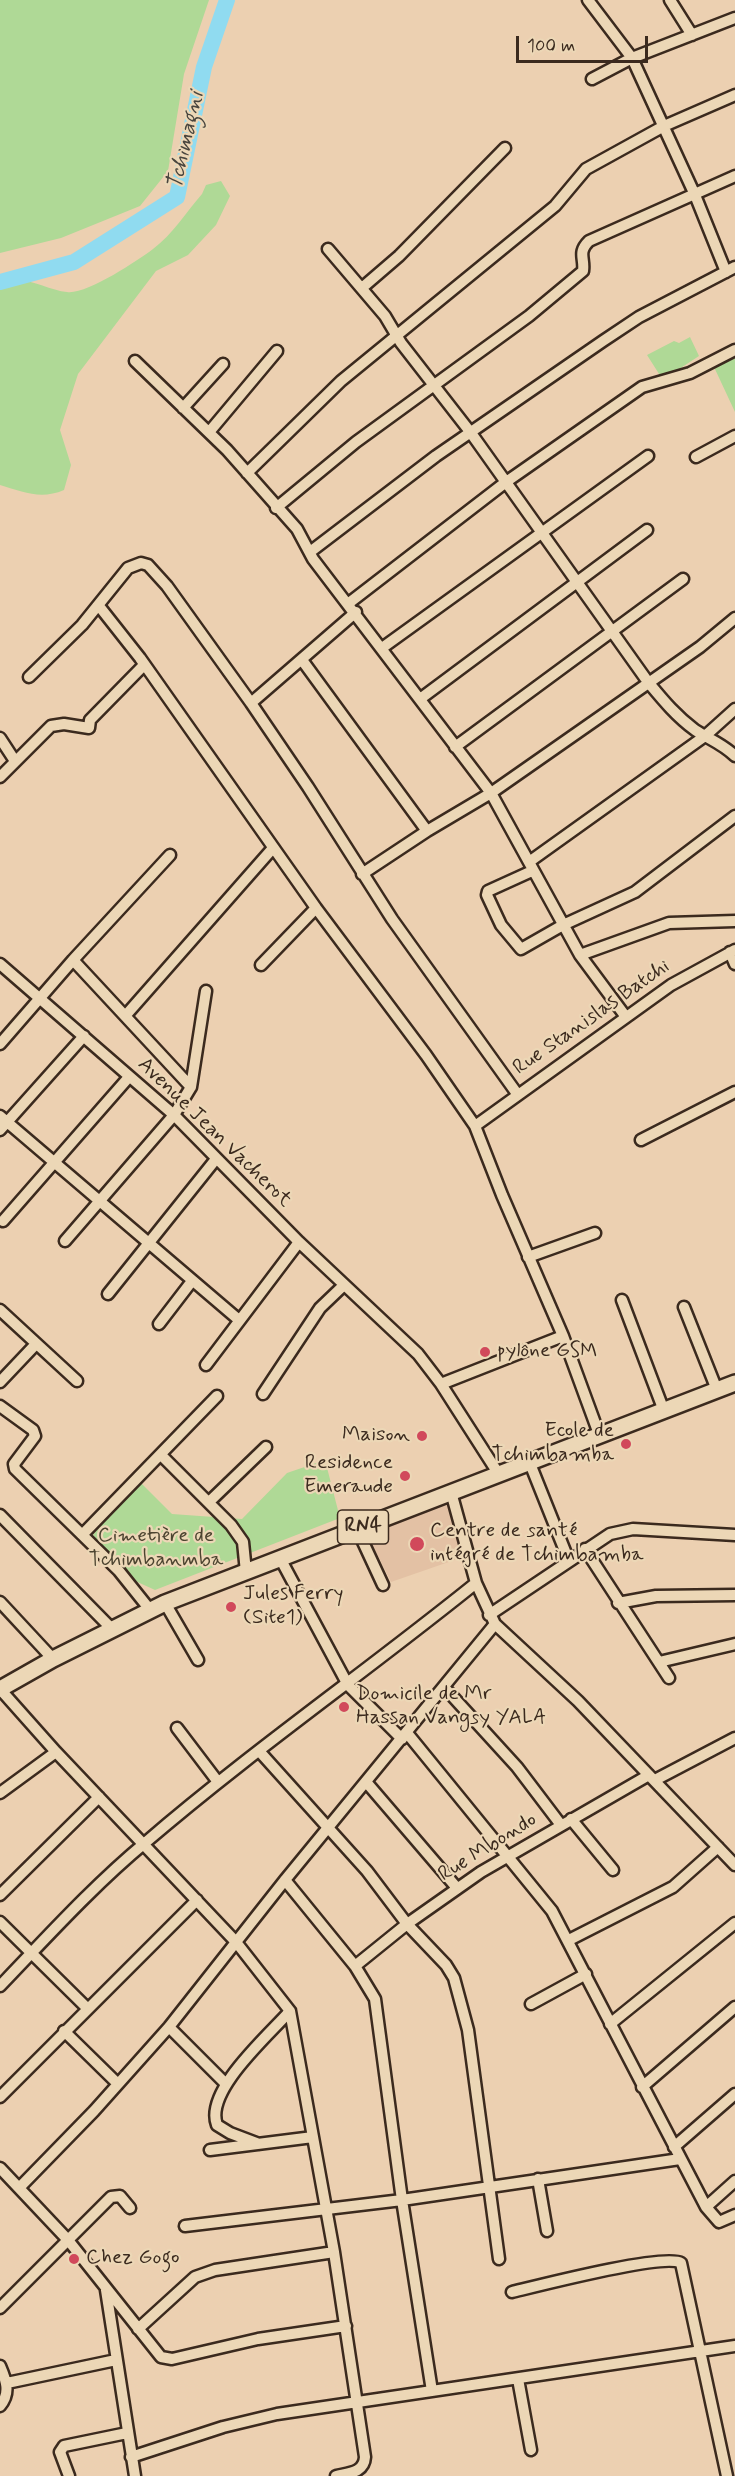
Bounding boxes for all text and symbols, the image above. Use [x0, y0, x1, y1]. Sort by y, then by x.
scale bar [519, 24, 651, 62]
text: 100 m [527, 34, 575, 58]
water label: Tchimagni [163, 89, 211, 193]
street label: Rue Stanislas Batchi [509, 954, 675, 1082]
street label: Avenue Jean Vacherot [131, 1053, 297, 1213]
place label: pylône GSM [497, 1339, 598, 1365]
marker: pylône GSM [478, 1345, 492, 1359]
place label: Ecole de Tchimbamba [491, 1419, 614, 1469]
place label: Maison [342, 1423, 410, 1449]
marker: Maison [415, 1429, 429, 1443]
marker: Ecole de Tchimbamba [619, 1437, 633, 1451]
place label: Residence Emeraude [304, 1451, 393, 1501]
marker: Residence Emeraude [398, 1469, 412, 1483]
road number: RN4 [338, 1510, 388, 1544]
place label: Centre de santé intégré de Tchimbamba [430, 1519, 644, 1569]
park label: Cimetière de Tchimbanmba [89, 1524, 223, 1574]
marker: Centre de santé intégré de Tchimbamba [408, 1535, 426, 1553]
place label: Jules Ferry (Site1) [243, 1582, 344, 1632]
marker: Jules Ferry (Site1) [224, 1600, 238, 1614]
place label: Domicile de Mr Hassan Vangsy YALA [356, 1682, 546, 1732]
marker: Domicile de Mr Hassan Vangsy YALA [337, 1700, 351, 1714]
street label: Rue Mbondo [434, 1808, 542, 1888]
place label: Chez Gogo [86, 2246, 179, 2272]
marker: Chez Gogo [67, 2252, 81, 2266]

